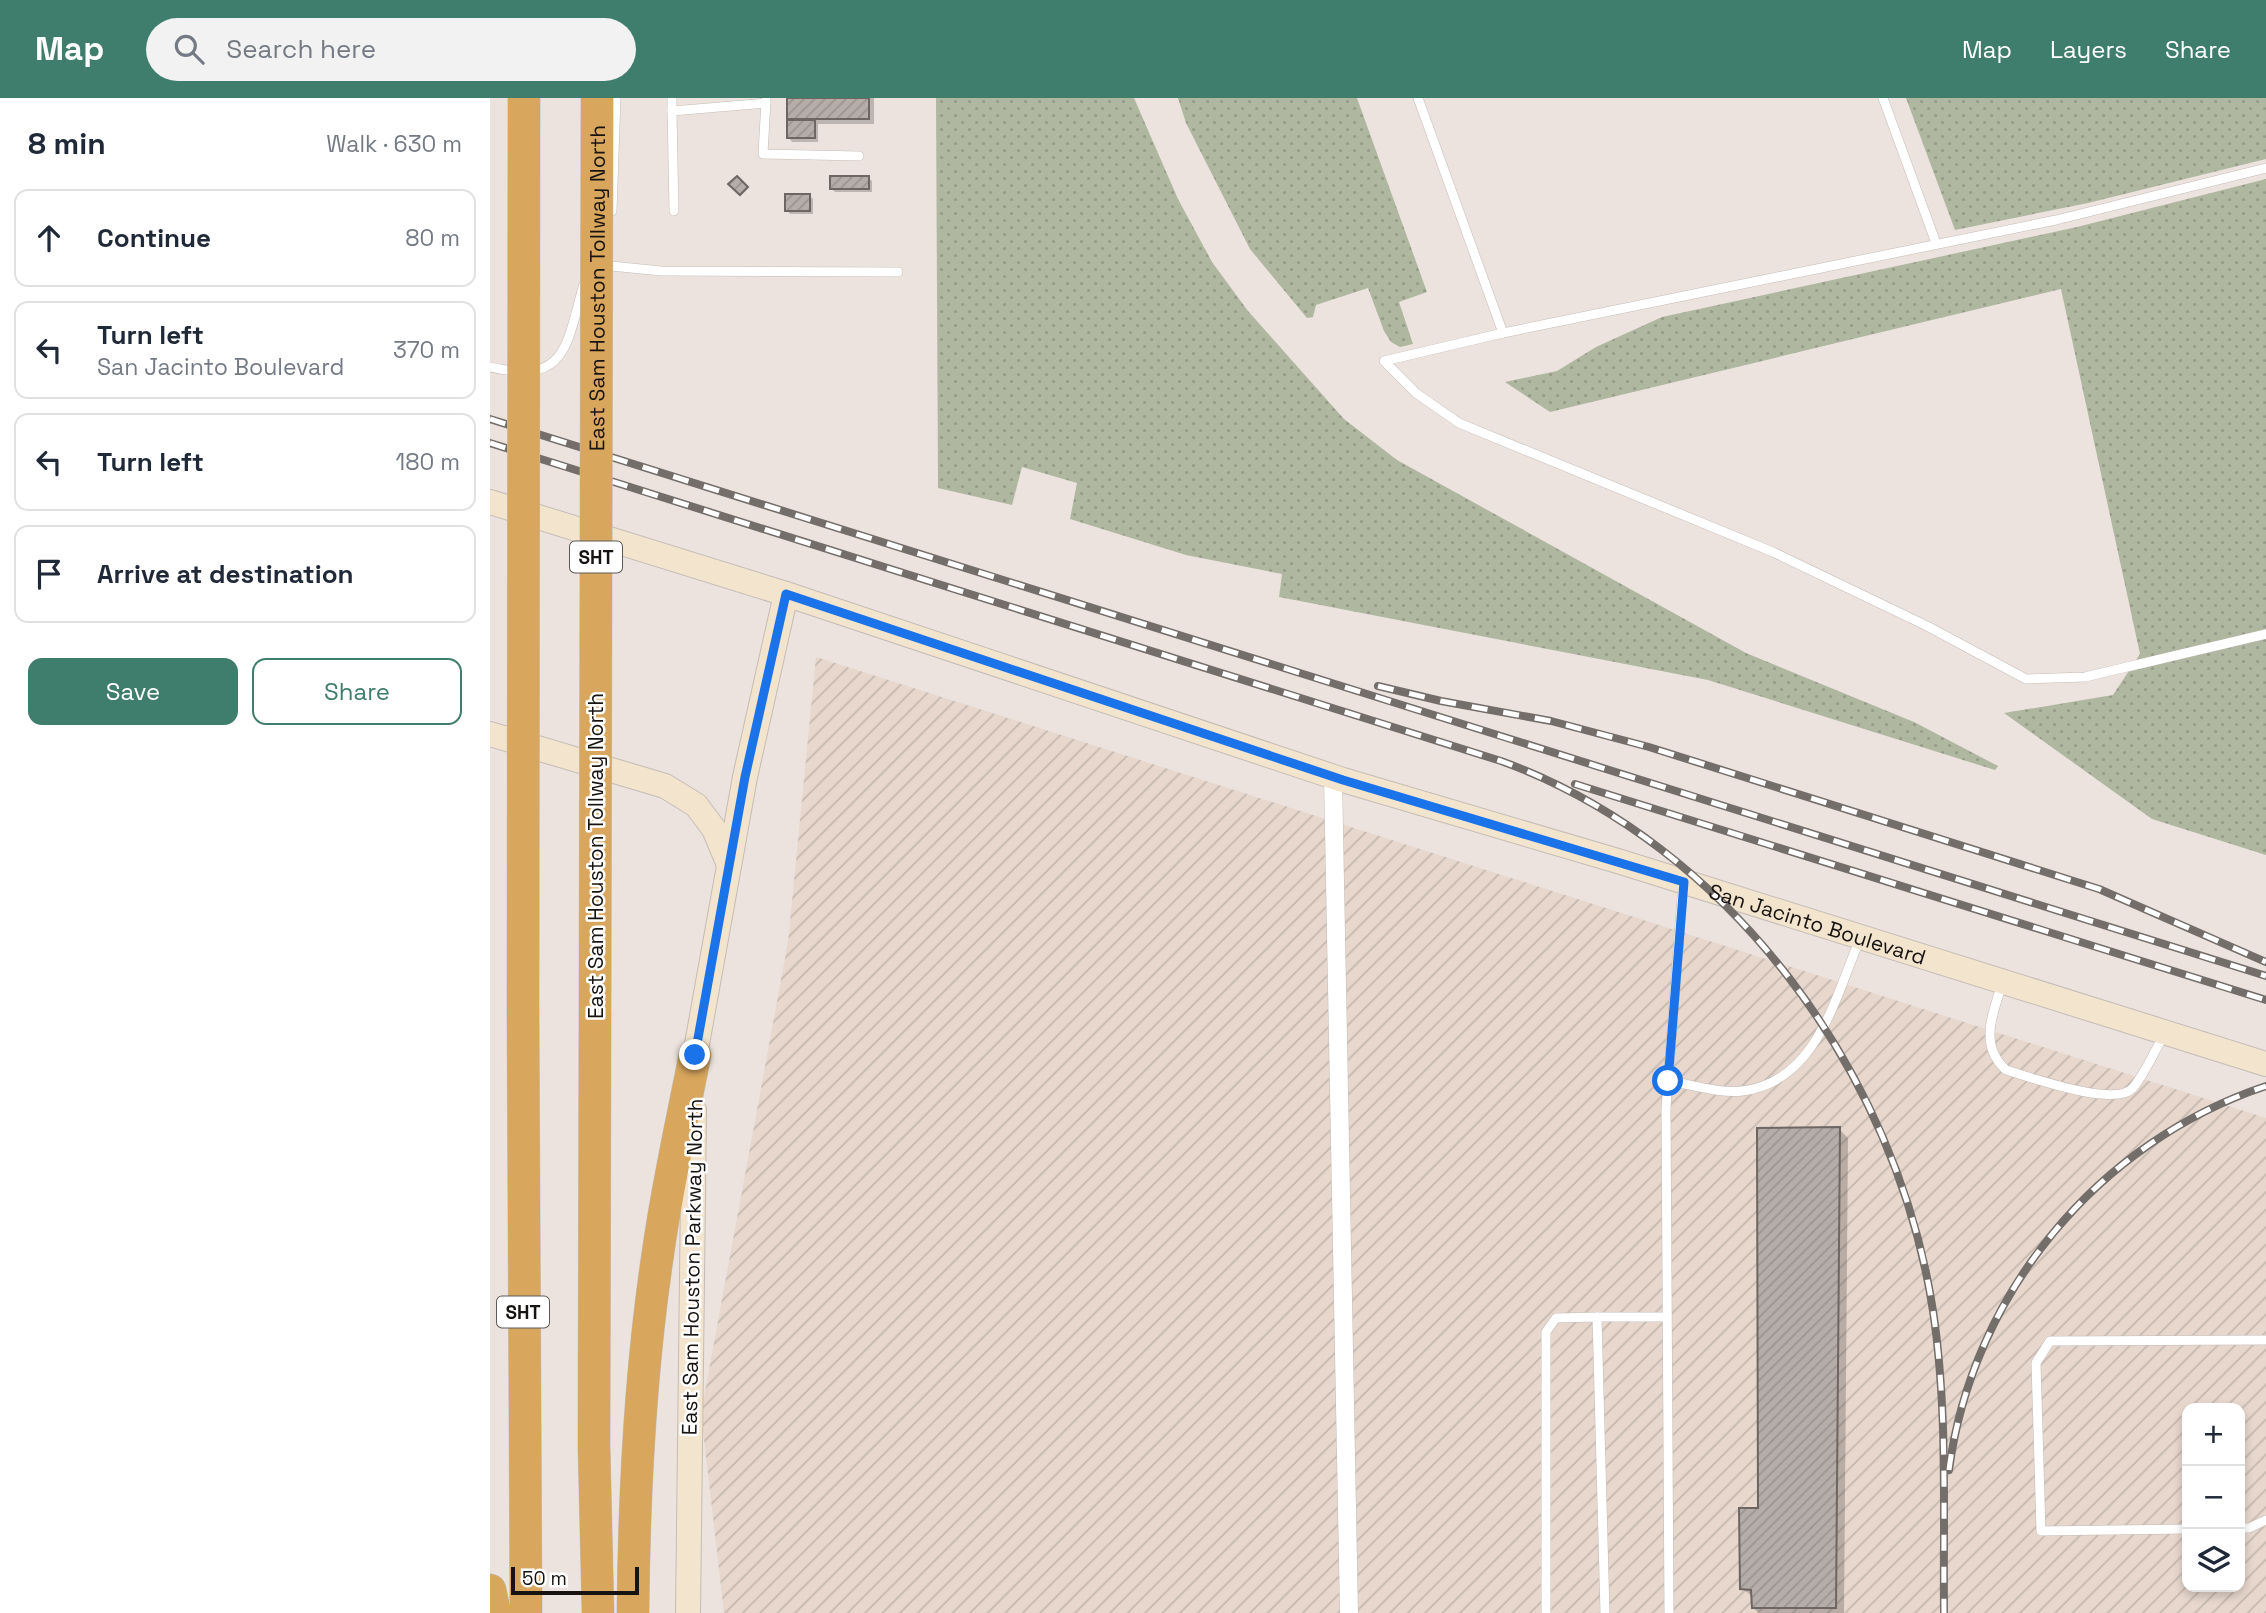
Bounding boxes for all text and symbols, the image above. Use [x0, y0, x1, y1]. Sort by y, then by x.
search box [146, 18, 636, 81]
text: Map [35, 28, 104, 70]
icon: search [170, 30, 208, 68]
text: Search here [226, 32, 376, 66]
text: Map [1962, 34, 2012, 65]
text: Layers [2050, 34, 2127, 65]
text: Share [2165, 34, 2231, 65]
text: 8 min [28, 124, 106, 163]
street label: East Sam Houston Tollway North [583, 125, 610, 451]
text: Walk · 630 m [326, 129, 462, 159]
icon: ahead [30, 219, 68, 257]
text: Continue [97, 221, 211, 255]
text: 80 m [405, 223, 460, 253]
text: Turn left [97, 318, 204, 352]
icon: left [30, 331, 68, 369]
text: 370 m [393, 335, 460, 365]
text: San Jacinto Boulevard [97, 352, 344, 382]
icon: left [30, 443, 68, 481]
text: Turn left [97, 445, 204, 479]
text: 180 m [396, 447, 460, 477]
road number: SHT [570, 542, 622, 572]
icon: arrive [30, 555, 68, 593]
text: Arrive at destination [97, 557, 354, 591]
button: Save [28, 658, 238, 725]
button: Share [252, 658, 462, 725]
street label: East Sam Houston Tollway North [582, 693, 609, 1019]
street label: San Jacinto Boulevard [1706, 877, 1929, 970]
route end [679, 1039, 710, 1070]
route start [1652, 1065, 1683, 1096]
street label: East Sam Houston Parkway North [676, 1098, 708, 1436]
road number: SHT [497, 1296, 549, 1328]
map controls [2182, 1403, 2245, 1592]
button: + [2182, 1403, 2245, 1466]
button: − [2182, 1466, 2245, 1529]
button: layers [2182, 1529, 2245, 1592]
scale bar [511, 1564, 639, 1596]
text: 50 m [522, 1566, 567, 1591]

